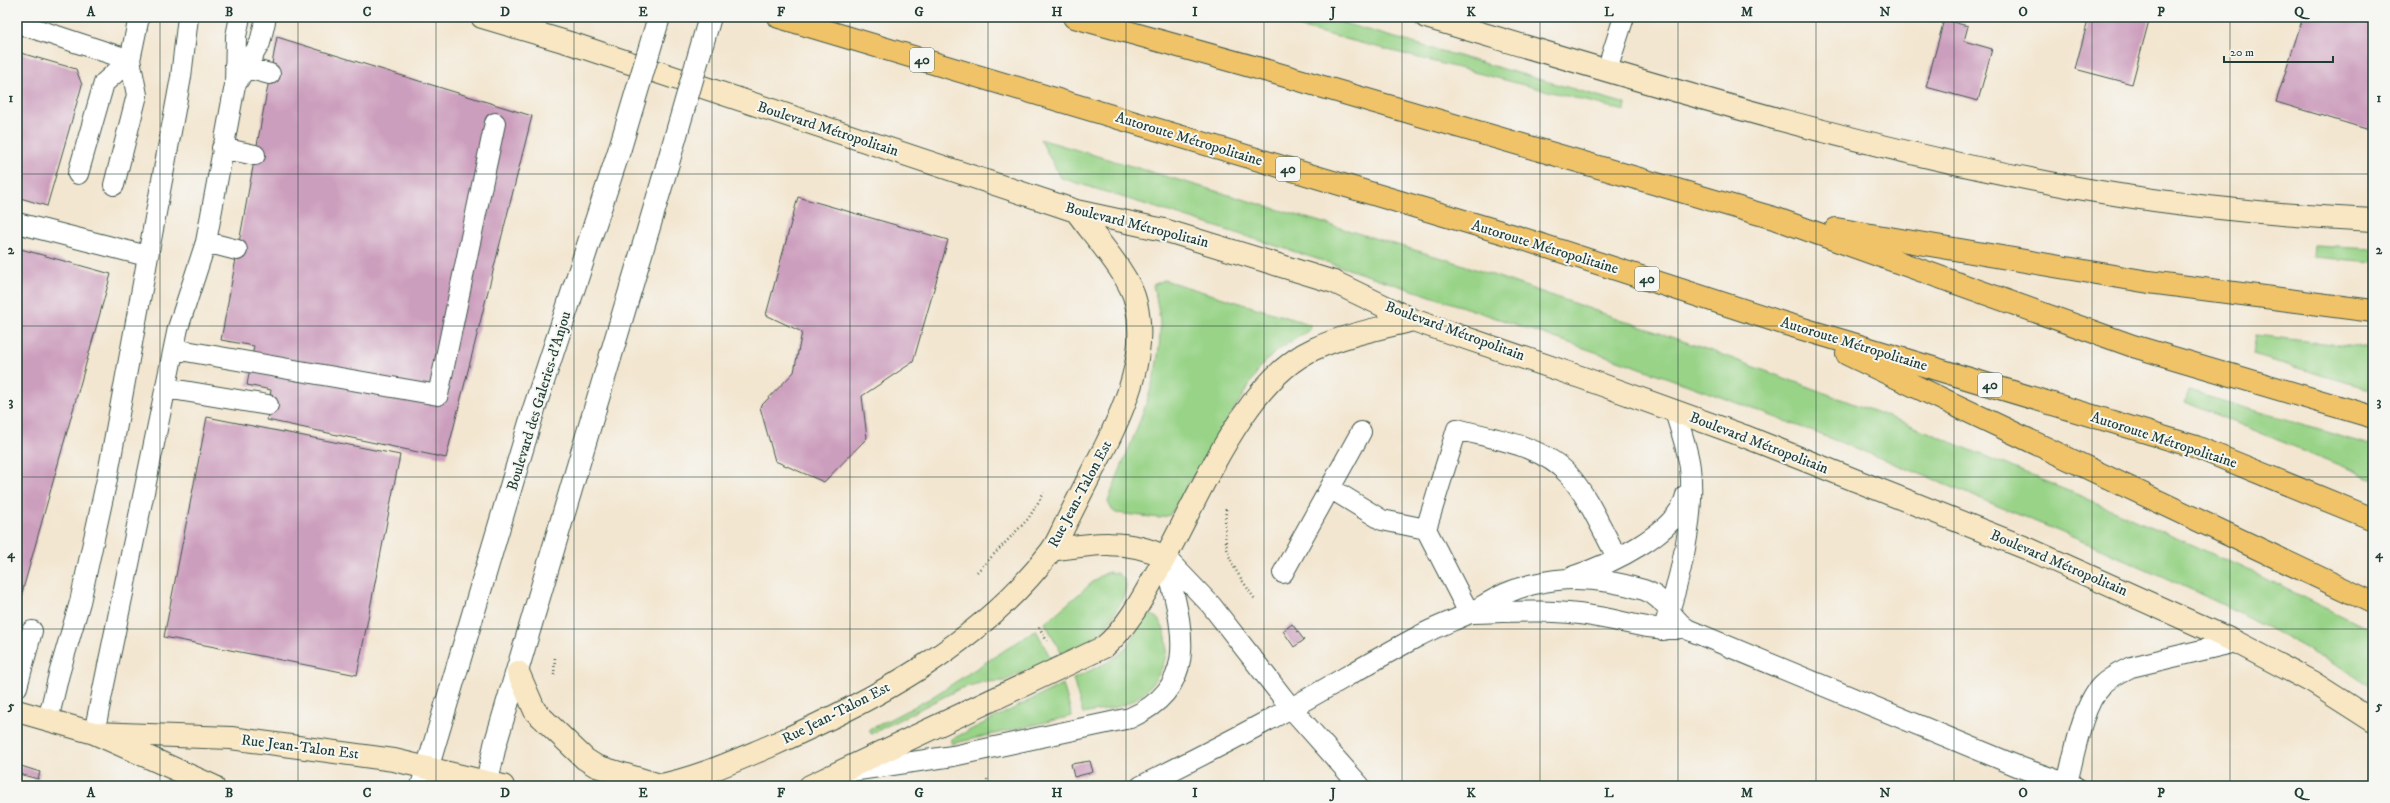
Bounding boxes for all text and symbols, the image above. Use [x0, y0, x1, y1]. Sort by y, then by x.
text: A [86, 4, 96, 20]
text: B [225, 4, 233, 20]
text: C [363, 4, 372, 20]
text: D [500, 4, 510, 20]
text: E [638, 4, 648, 20]
text: F [777, 4, 786, 20]
text: G [914, 4, 924, 20]
text: H [1052, 4, 1063, 20]
text: I [1192, 4, 1198, 20]
text: J [1328, 4, 1336, 21]
text: K [1466, 4, 1476, 20]
text: L [1604, 4, 1614, 20]
text: M [1741, 4, 1753, 20]
text: N [1880, 4, 1891, 20]
text: O [2018, 4, 2028, 20]
text: P [2157, 4, 2165, 20]
text: Q [2294, 4, 2310, 20]
scale bar [2224, 38, 2333, 64]
text: 20 m [2230, 45, 2254, 60]
road number: 40 [910, 48, 934, 72]
text: 1 [9, 90, 14, 106]
text: 1 [2377, 90, 2382, 106]
street label: Boulevard Métropolitain [755, 97, 901, 161]
street label: Autoroute Métropolitaine [1113, 108, 1265, 170]
road number: 40 [1276, 157, 1300, 181]
street label: Boulevard Métropolitain [1063, 198, 1211, 252]
street label: Autoroute Métropolitaine [1469, 216, 1621, 278]
text: 2 [8, 242, 15, 258]
text: 2 [2376, 242, 2383, 258]
road number: 40 [1635, 267, 1659, 291]
street label: Boulevard Métropolitain [1383, 297, 1528, 365]
street label: Boulevard des Galeries-d'Anjou [503, 309, 575, 493]
street label: Autoroute Métropolitaine [1778, 313, 1930, 375]
road number: 40 [1978, 373, 2002, 397]
text: 3 [9, 394, 14, 410]
text: 3 [2377, 394, 2382, 410]
street label: Autoroute Métropolitaine [2088, 407, 2240, 473]
street label: Boulevard Métropolitain [1687, 408, 1831, 478]
street label: Rue Jean-Talon Est [1044, 437, 1116, 551]
street label: Boulevard Métropolitain [1988, 525, 2131, 601]
text: 4 [6, 546, 15, 563]
text: 4 [2374, 546, 2383, 563]
street label: Rue Jean-Talon Est [779, 678, 893, 748]
text: 5 [7, 698, 15, 714]
text: 5 [2375, 698, 2383, 714]
street label: Rue Jean-Talon Est [240, 730, 360, 764]
text: A [86, 785, 96, 801]
text: B [225, 785, 233, 801]
text: C [363, 785, 372, 801]
text: D [500, 785, 510, 801]
text: E [638, 785, 648, 801]
text: F [777, 785, 786, 801]
text: G [914, 785, 924, 801]
text: H [1052, 785, 1063, 801]
text: I [1192, 785, 1198, 801]
text: J [1328, 785, 1336, 802]
text: K [1466, 785, 1476, 801]
text: L [1604, 785, 1614, 801]
text: M [1741, 785, 1753, 801]
text: N [1880, 785, 1891, 801]
text: O [2018, 785, 2028, 801]
text: P [2157, 785, 2165, 801]
text: Q [2294, 785, 2310, 801]

